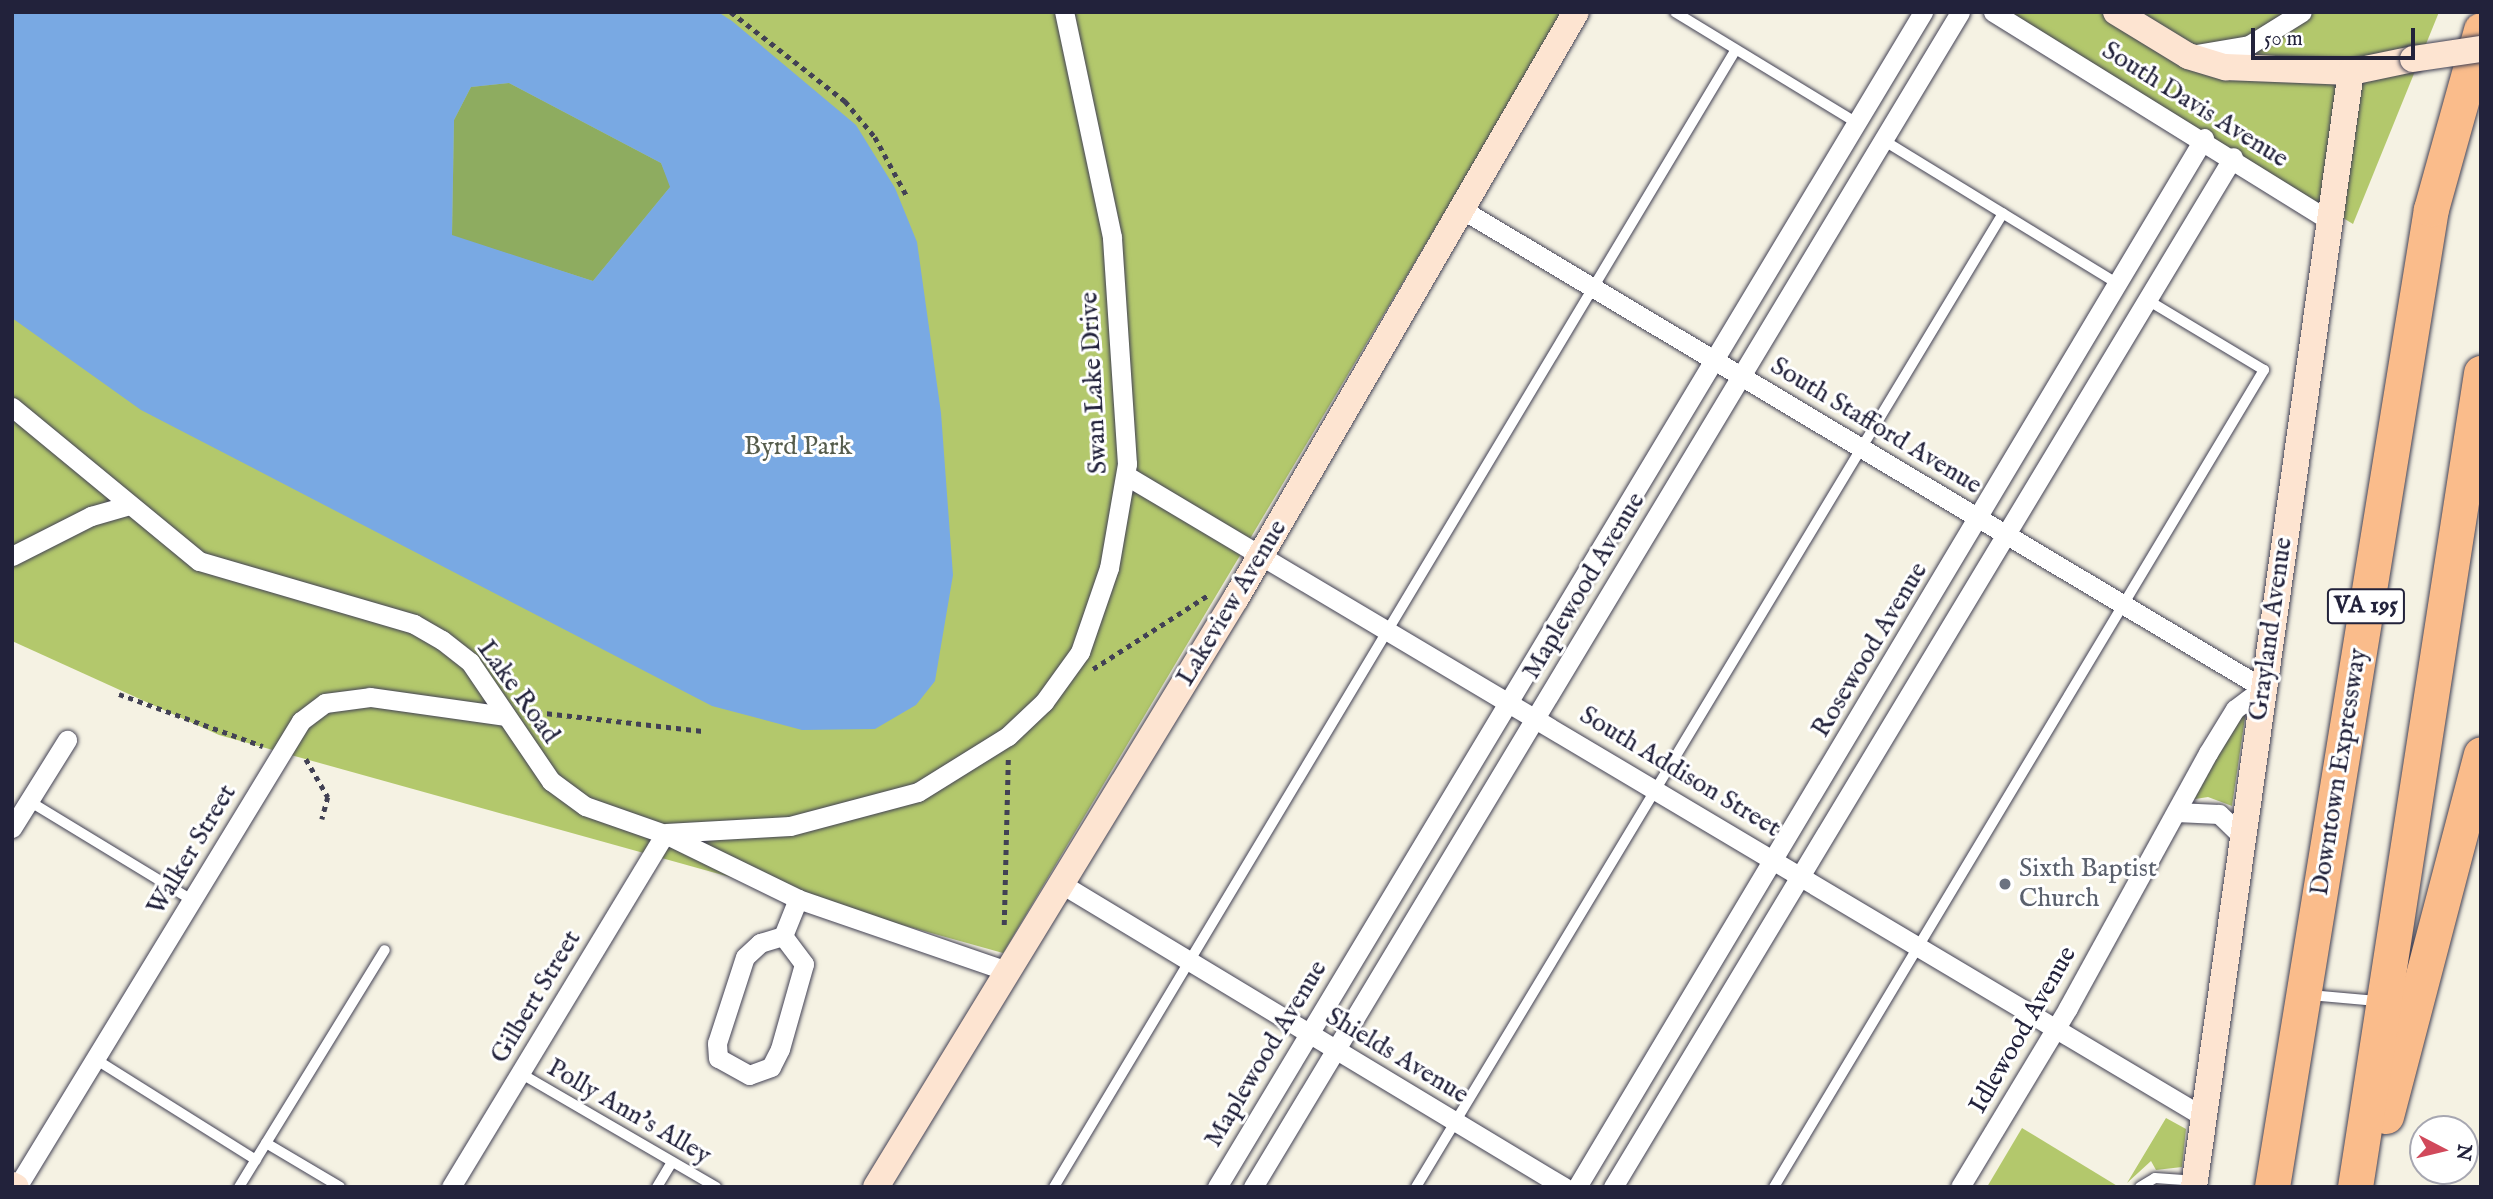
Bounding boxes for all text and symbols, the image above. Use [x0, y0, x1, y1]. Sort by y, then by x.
scale bar [2255, 14, 2420, 58]
text: 50 m [2264, 26, 2303, 53]
street label: South Davis Avenue [2096, 35, 2294, 175]
street label: Swan Lake Drive [1074, 291, 1114, 475]
street label: South Stafford Avenue [1765, 351, 1987, 501]
park label: Byrd Park [744, 431, 852, 463]
street label: Maplewood Avenue [1516, 487, 1652, 685]
street label: Lakeview Avenue [1170, 514, 1294, 692]
street label: Grayland Avenue [2243, 535, 2299, 723]
street label: Rosewood Avenue [1805, 557, 1935, 743]
road number: VA 195 [2326, 586, 2406, 626]
street label: Lake Road [470, 634, 566, 750]
street label: Downtown Expressway [2304, 646, 2374, 898]
street label: South Addison Street [1574, 700, 1786, 844]
street label: Walker Street [141, 779, 243, 921]
place label: Sixth Baptist Church [2019, 853, 2157, 914]
marker: Sixth Baptist Church [1997, 876, 2013, 892]
street label: Gilbert Street [484, 925, 588, 1069]
street label: Idlewood Avenue [1963, 941, 2083, 1119]
street label: Maplewood Avenue [1198, 955, 1334, 1153]
street label: Shields Avenue [1320, 1001, 1474, 1111]
street label: Polly Ann's Alley [541, 1052, 717, 1172]
north arrow [2409, 1115, 2479, 1185]
text: N [2450, 1143, 2476, 1162]

